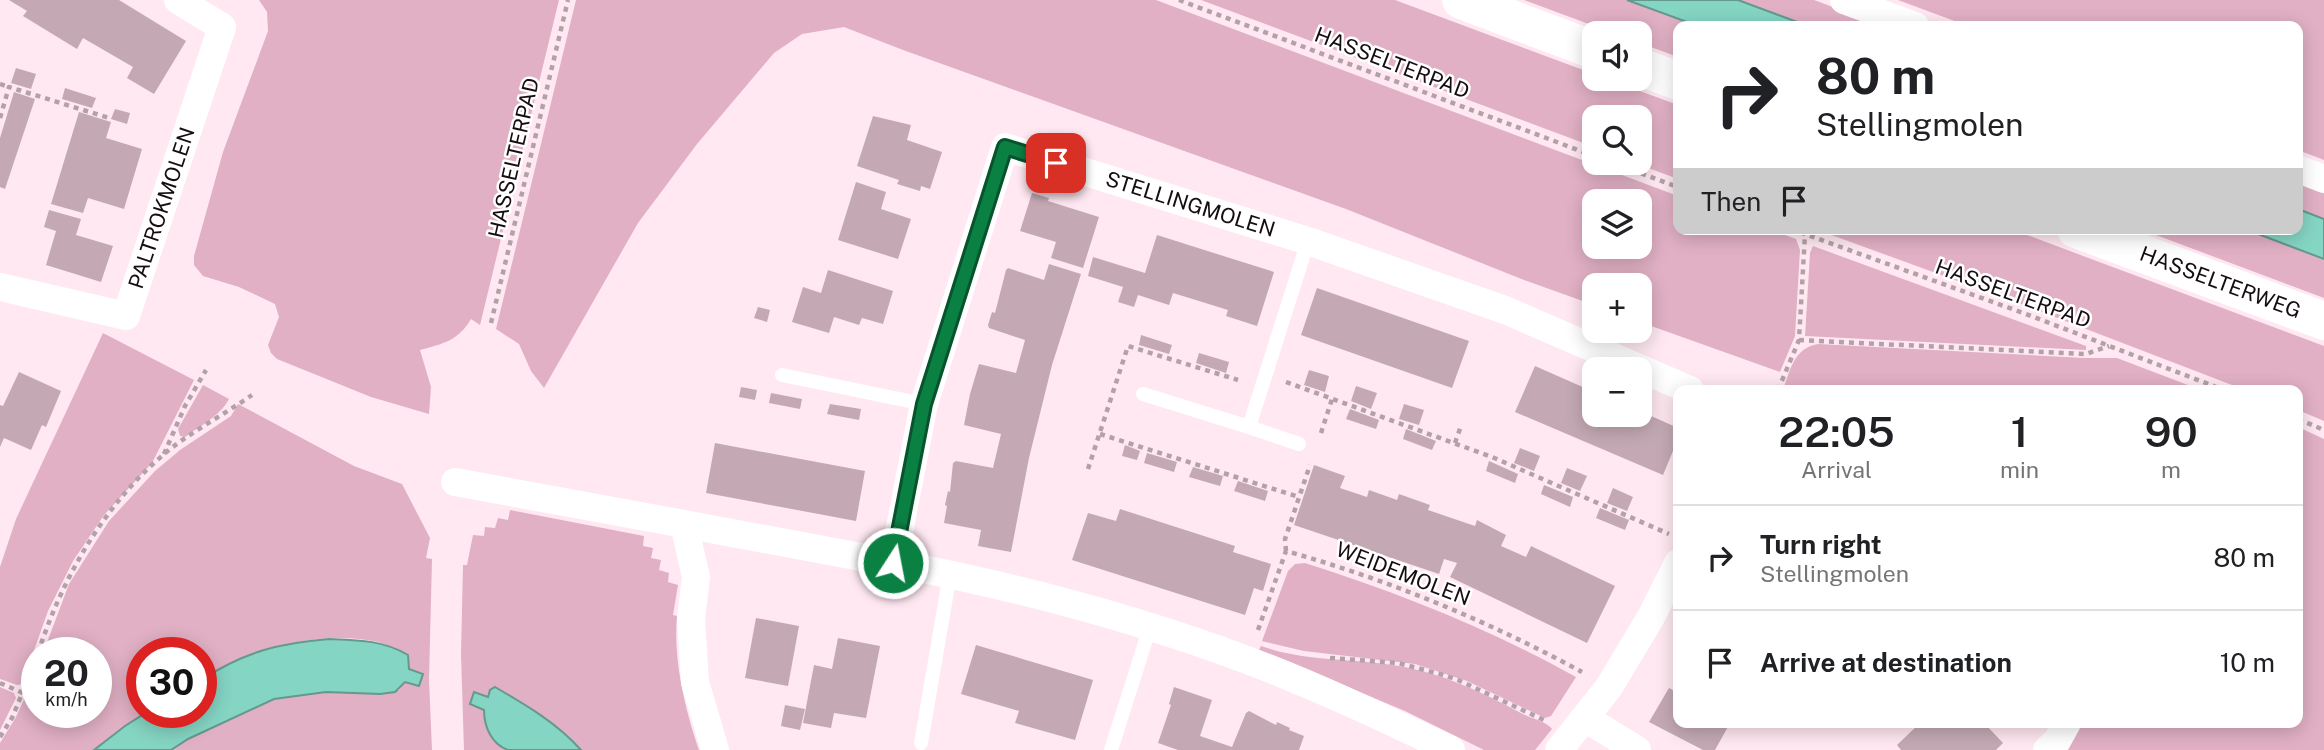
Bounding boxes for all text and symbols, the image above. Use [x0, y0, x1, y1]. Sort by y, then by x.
map controls [1582, 21, 1652, 427]
button: sound [1582, 21, 1652, 91]
street label: HASSELTERPAD [1311, 22, 1473, 104]
text: 80 m [1816, 47, 1935, 105]
icon: right [1701, 49, 1792, 140]
street label: HASSELTERPAD [483, 75, 544, 240]
button: search [1582, 105, 1652, 175]
text: Stellingmolen [1816, 106, 2023, 143]
street label: PALTROKMOLEN [123, 124, 200, 292]
pin [1026, 133, 1086, 193]
icon: arrive [1037, 144, 1075, 182]
street label: STELLINGMOLEN [1103, 166, 1278, 242]
icon: arrive [1775, 182, 1813, 220]
text: Then [1701, 186, 1761, 217]
button: layers [1582, 189, 1652, 259]
street label: HASSELTERWEG [2137, 241, 2305, 323]
street label: HASSELTERPAD [1932, 254, 2094, 333]
button: + [1582, 273, 1652, 343]
button: − [1582, 357, 1652, 427]
text: 22:05 [1778, 407, 1895, 456]
text: 1 [2011, 407, 2028, 456]
text: 90 [2144, 407, 2198, 456]
text: Arrival [1801, 456, 1872, 483]
text: min [2000, 456, 2039, 483]
text: m [2161, 456, 2181, 483]
position arrow [856, 526, 930, 600]
text: Turn right [1760, 529, 1882, 560]
street label: WEIDEMOLEN [1332, 536, 1474, 611]
icon: right [1701, 539, 1739, 577]
text: 80 m [2214, 542, 2275, 573]
text: Stellingmolen [1760, 560, 1909, 587]
speed limit sign: 30 [126, 637, 217, 728]
icon: arrive [1701, 644, 1739, 682]
text: Arrive at destination [1760, 647, 2012, 678]
text: 10 m [2220, 647, 2275, 678]
text: 20 [44, 653, 89, 694]
text: km/h [45, 689, 88, 710]

